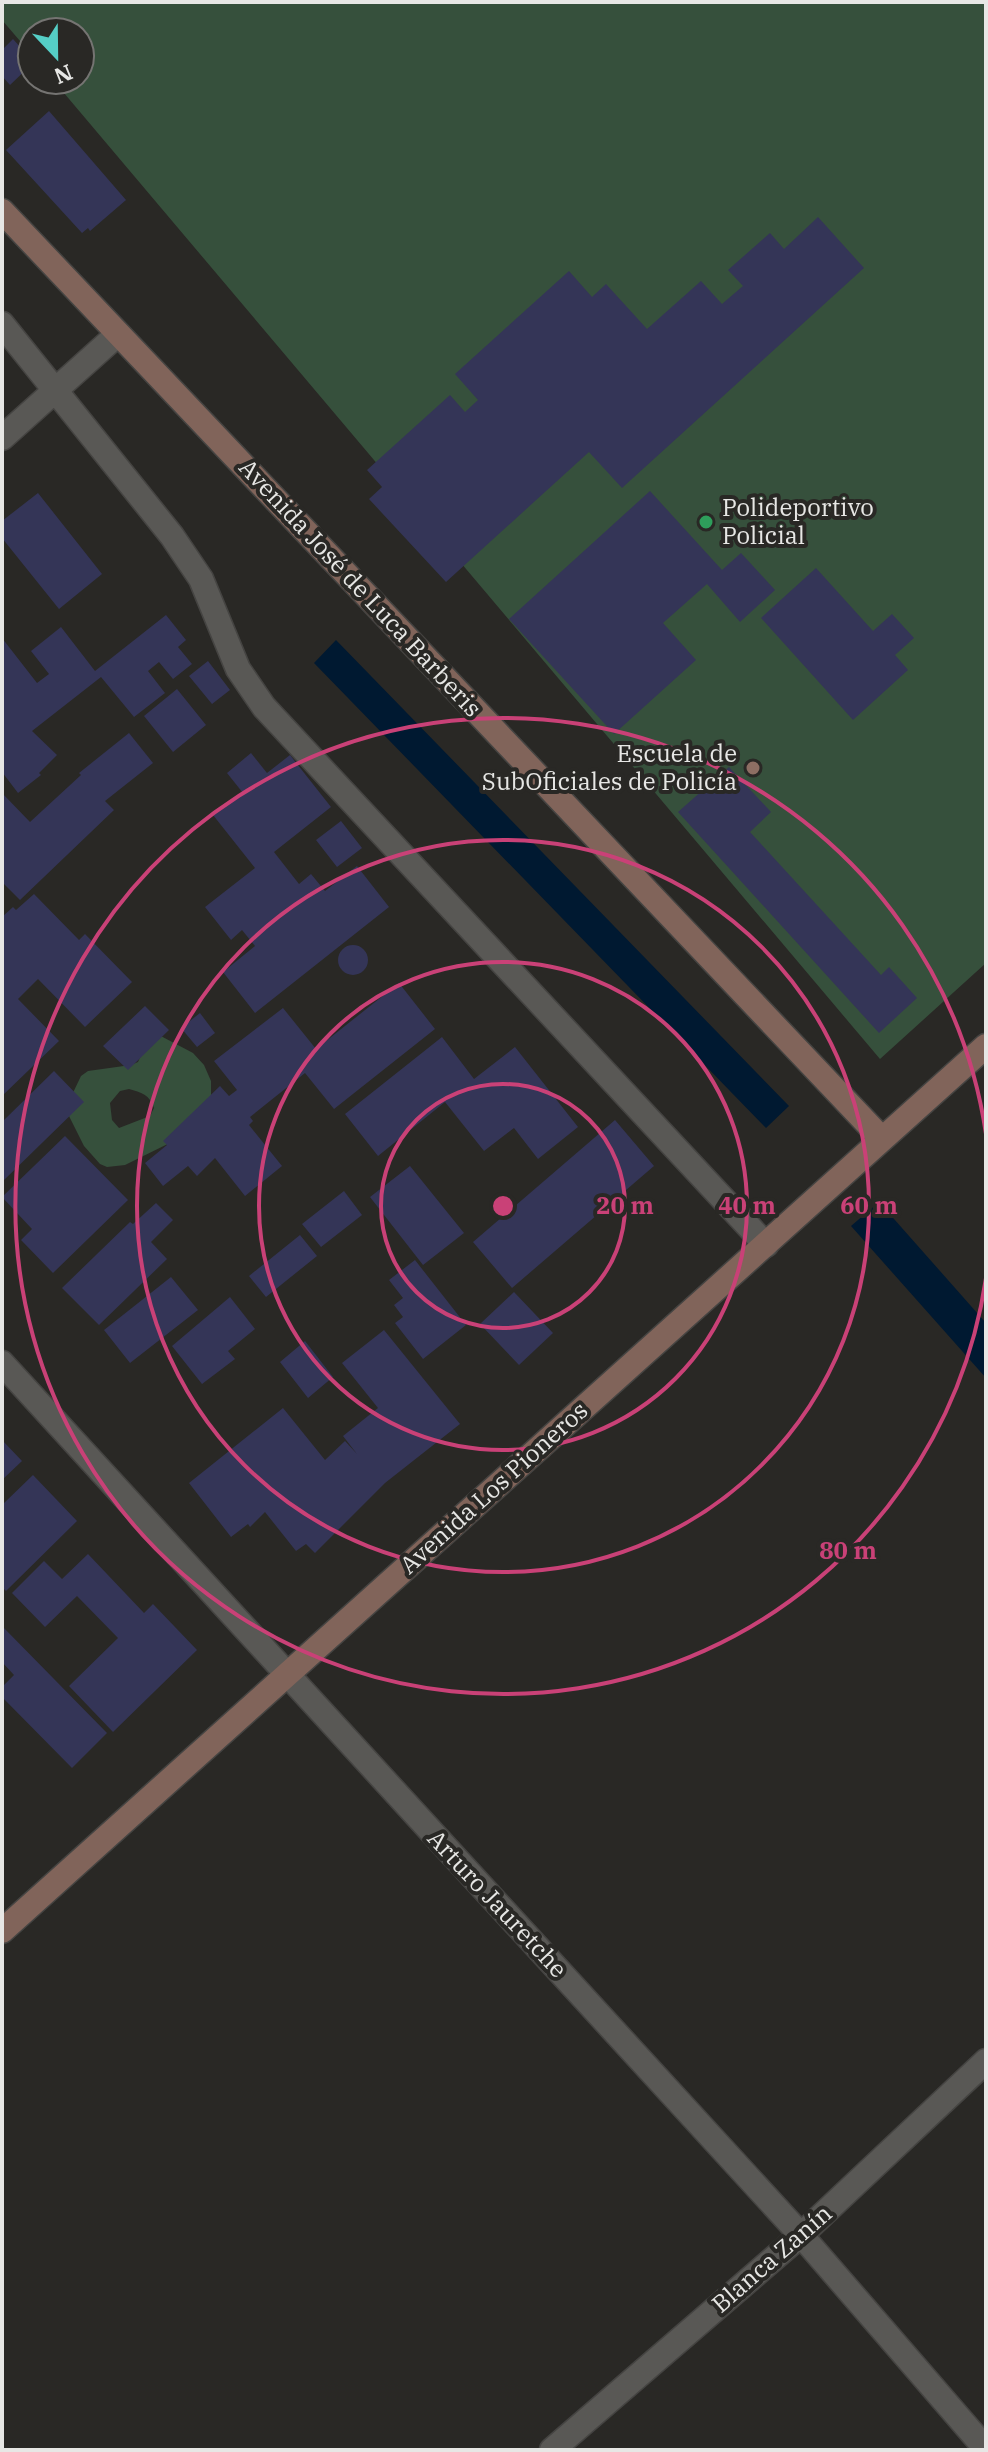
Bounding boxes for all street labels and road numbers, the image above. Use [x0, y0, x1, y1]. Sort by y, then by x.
street label: Avenida José de Luca Barberis [232, 451, 489, 723]
street label: Avenida Los Pioneros [392, 1394, 594, 1580]
street label: Arturo Jauretche [421, 1822, 575, 1984]
street label: Blanca Zanín [704, 2197, 838, 2319]

